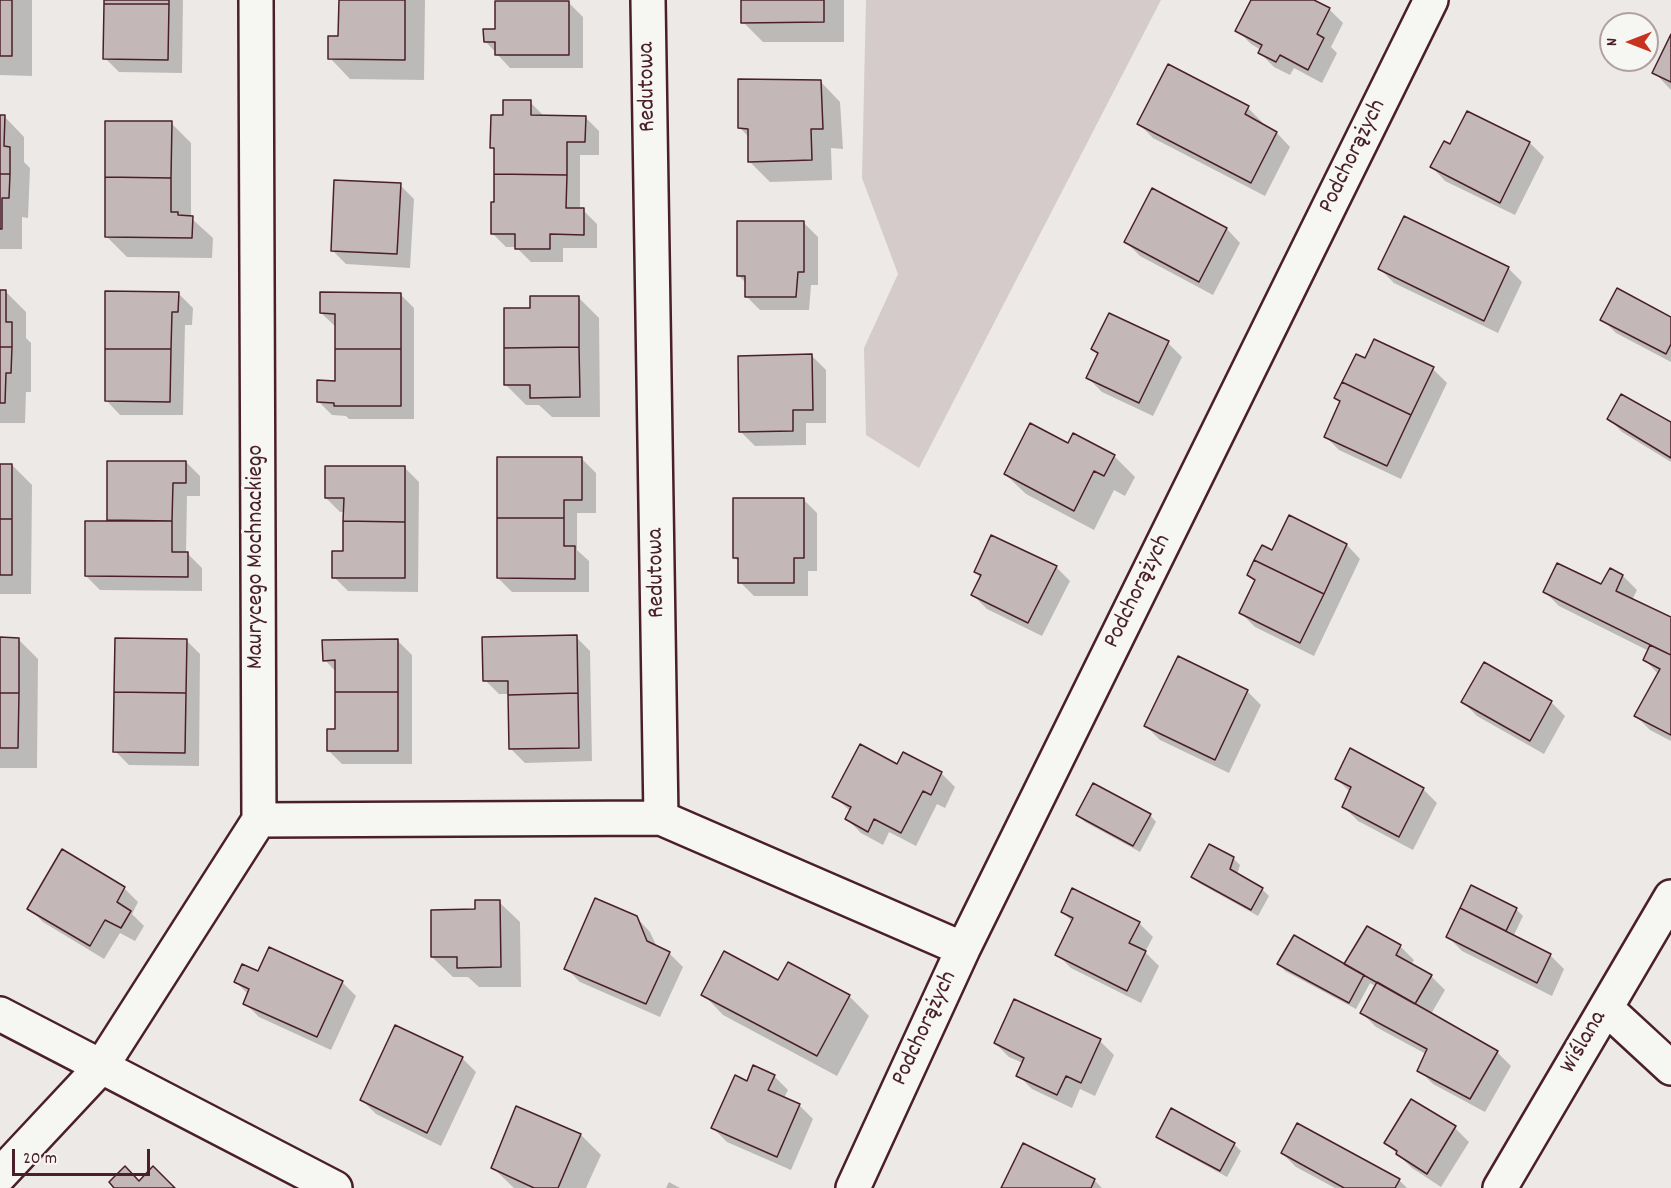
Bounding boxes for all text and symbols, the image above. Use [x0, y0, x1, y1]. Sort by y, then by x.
north arrow [1599, 12, 1659, 72]
text: N [1601, 38, 1624, 46]
street label: Redutowa [634, 42, 664, 132]
street label: Podchorążych [1314, 95, 1394, 219]
street label: Maurycego Mochnackiego [244, 445, 272, 669]
street label: Redutowa [643, 528, 673, 618]
street label: Podchorążych [1099, 530, 1179, 654]
street label: Podchorążych [887, 967, 965, 1091]
street label: Wiślana [1556, 1006, 1614, 1080]
scale bar [15, 1137, 153, 1175]
text: 20 m [23, 1147, 57, 1172]

